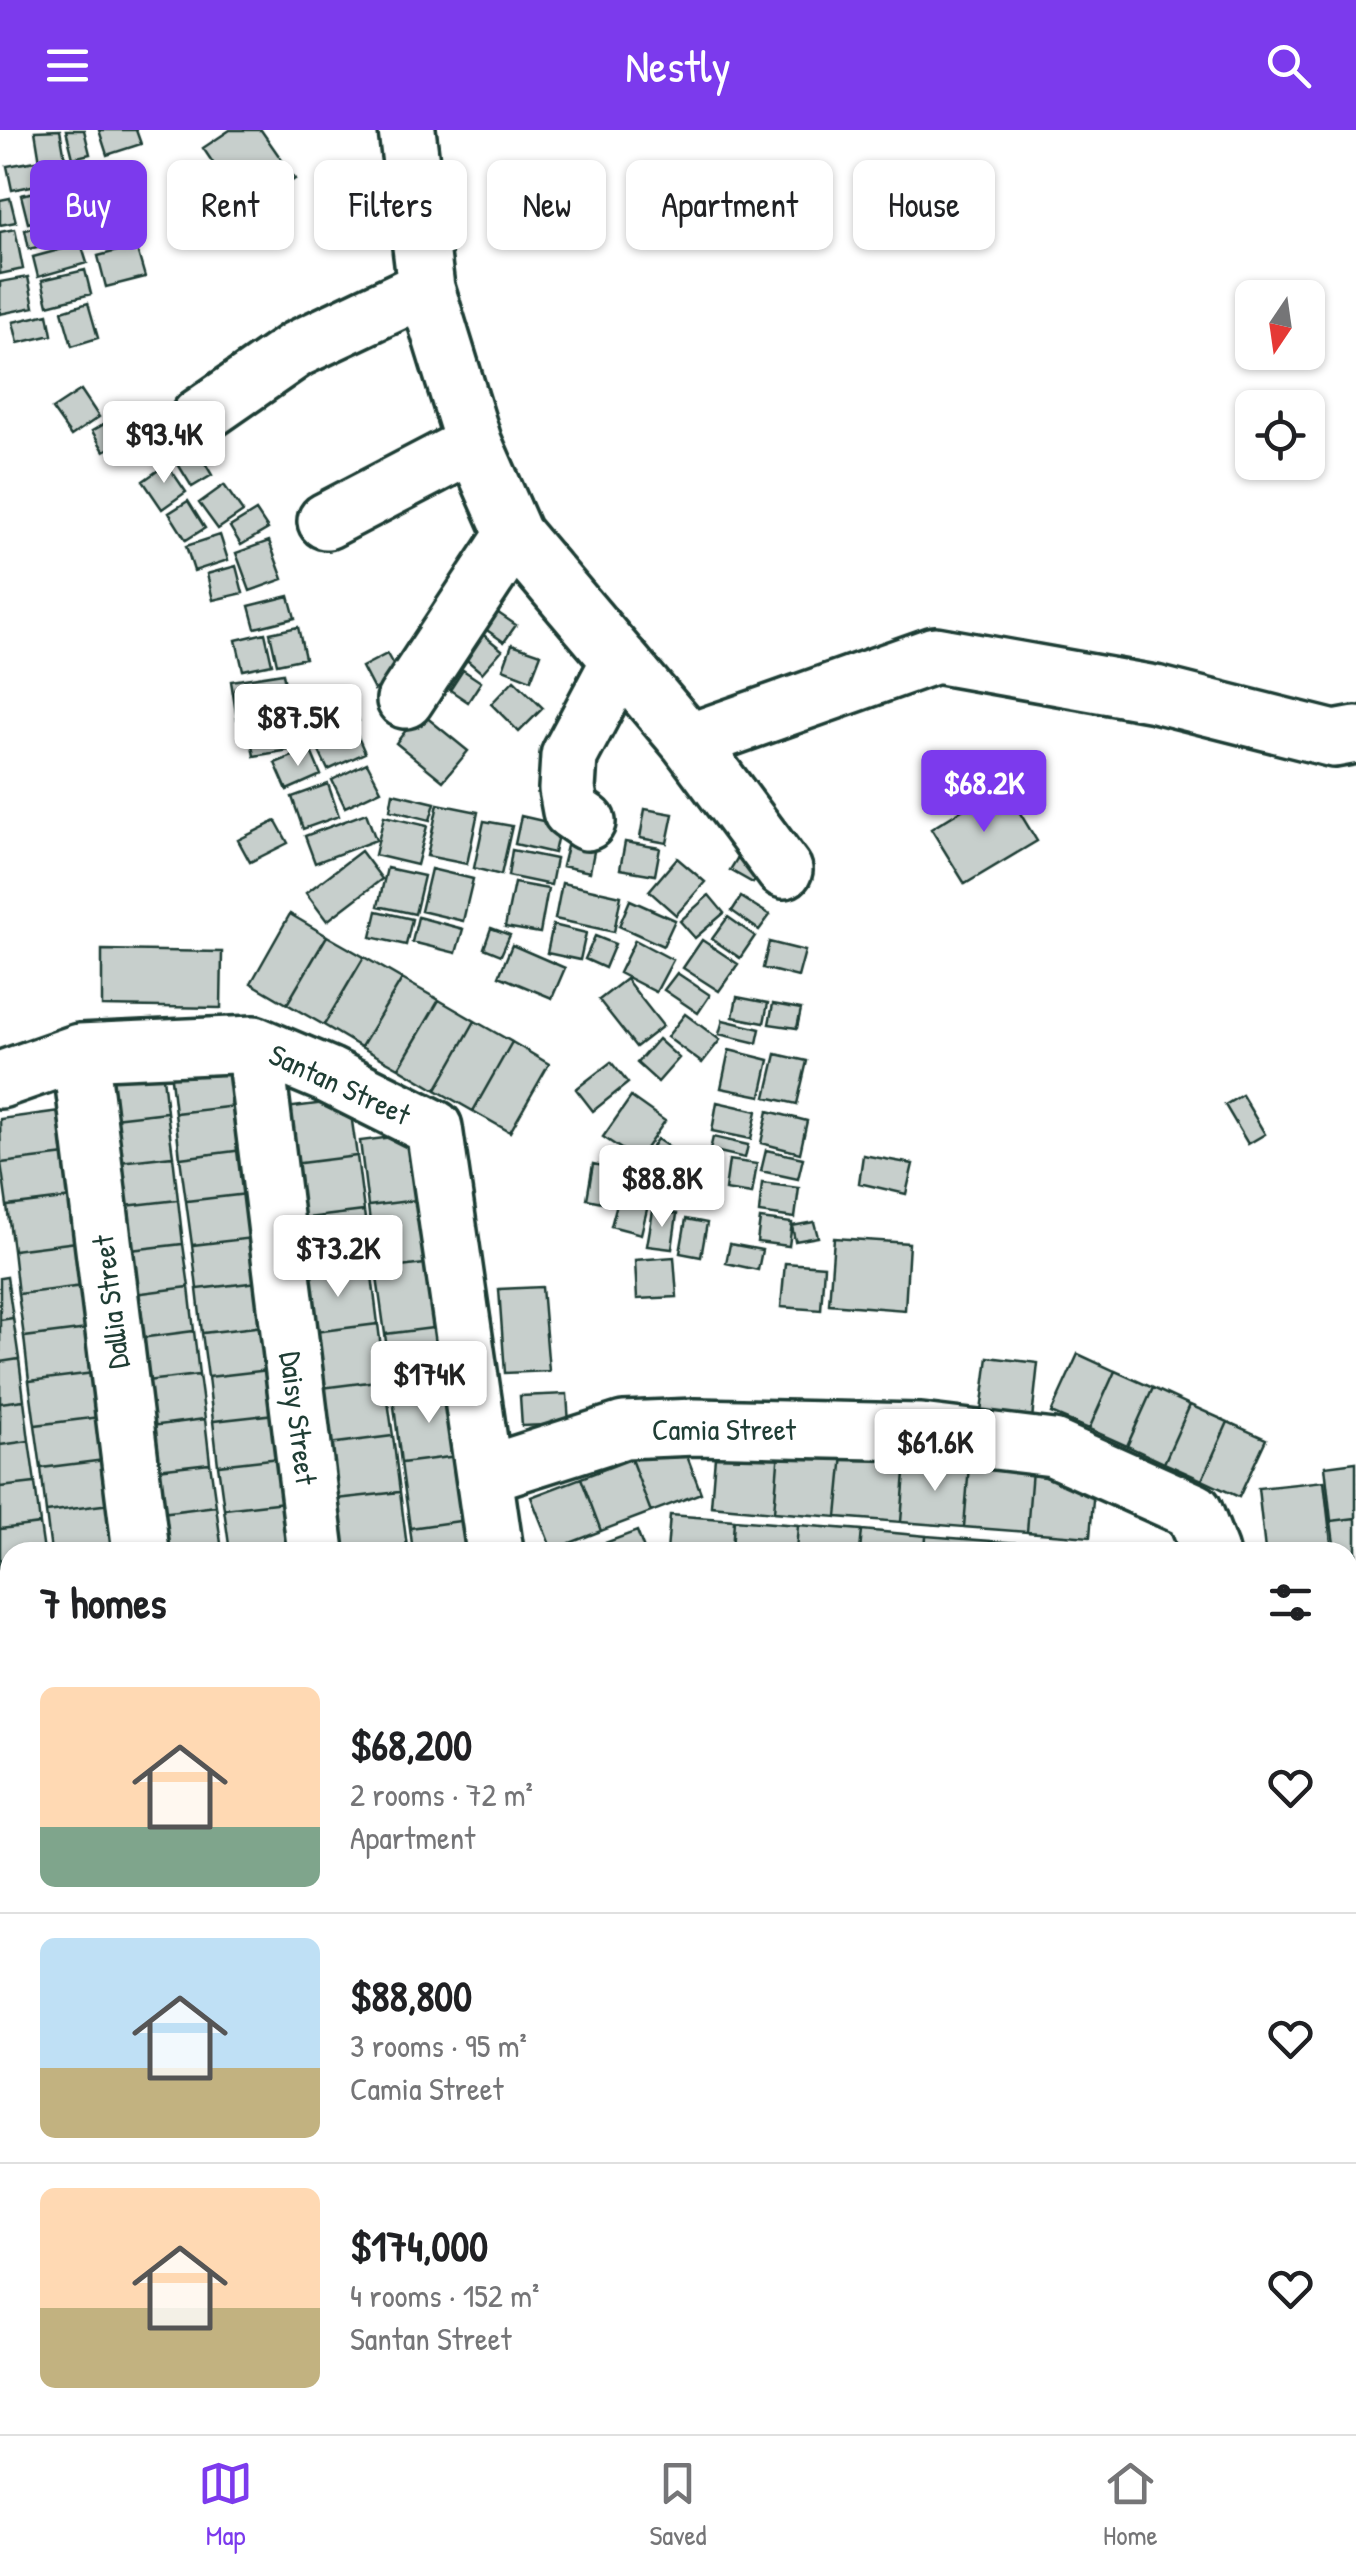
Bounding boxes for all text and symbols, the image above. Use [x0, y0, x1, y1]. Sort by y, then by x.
text: Nestly [625, 35, 731, 96]
icon: menu [40, 38, 95, 93]
icon: search [1261, 38, 1316, 93]
chip: Buy [30, 160, 147, 250]
chip: Rent [167, 160, 294, 250]
chip: Filters [314, 160, 467, 250]
chip: New [487, 160, 606, 250]
chip: Apartment [626, 160, 833, 250]
chip: House [853, 160, 995, 250]
north arrow [1235, 280, 1325, 370]
map controls [1235, 280, 1325, 480]
button: locate [1235, 390, 1325, 480]
pin: $93.4K [83, 401, 245, 486]
text: $93.4K [125, 412, 203, 455]
pin: $87.5K [217, 684, 379, 769]
text: $87.5K [256, 695, 340, 738]
pin: $68.2K [903, 750, 1065, 835]
text: $68.2K [943, 761, 1025, 804]
street label: Santan Street [263, 1034, 418, 1134]
pin: $88.8K [581, 1145, 743, 1230]
text: $88.8K [621, 1156, 703, 1199]
pin: $73.2K [257, 1215, 419, 1300]
text: $73.2K [296, 1226, 380, 1269]
street label: Dallia Street [82, 1232, 138, 1371]
pin: $174K [359, 1341, 499, 1426]
street label: Daisy Street [271, 1349, 327, 1487]
text: $174K [393, 1352, 465, 1395]
street label: Camia Street [652, 1409, 797, 1449]
pin: $61.6K [854, 1409, 1016, 1494]
text: $61.6K [897, 1420, 973, 1463]
text: 7 homes [40, 1574, 166, 1631]
icon: filters [1263, 1575, 1318, 1630]
text: $68,200 [350, 1716, 472, 1773]
icon: home [120, 1727, 240, 1847]
icon: heart [1263, 1760, 1318, 1815]
text: 2 rooms · 72 m² [350, 1773, 533, 1816]
text: Apartment [350, 1816, 475, 1859]
text: $88,800 [350, 1967, 472, 2024]
icon: home [120, 1978, 240, 2098]
icon: heart [1263, 2011, 1318, 2066]
text: 3 rooms · 95 m² [350, 2024, 527, 2067]
text: Camia Street [350, 2067, 503, 2110]
text: $174,000 [350, 2217, 488, 2274]
icon: home [120, 2228, 240, 2348]
icon: heart [1263, 2261, 1318, 2316]
text: 4 rooms · 152 m² [350, 2274, 539, 2317]
text: Santan Street [350, 2317, 512, 2360]
tab: Map [198, 2456, 253, 2554]
tab: Saved [649, 2456, 707, 2554]
tab: Home [1103, 2456, 1158, 2554]

